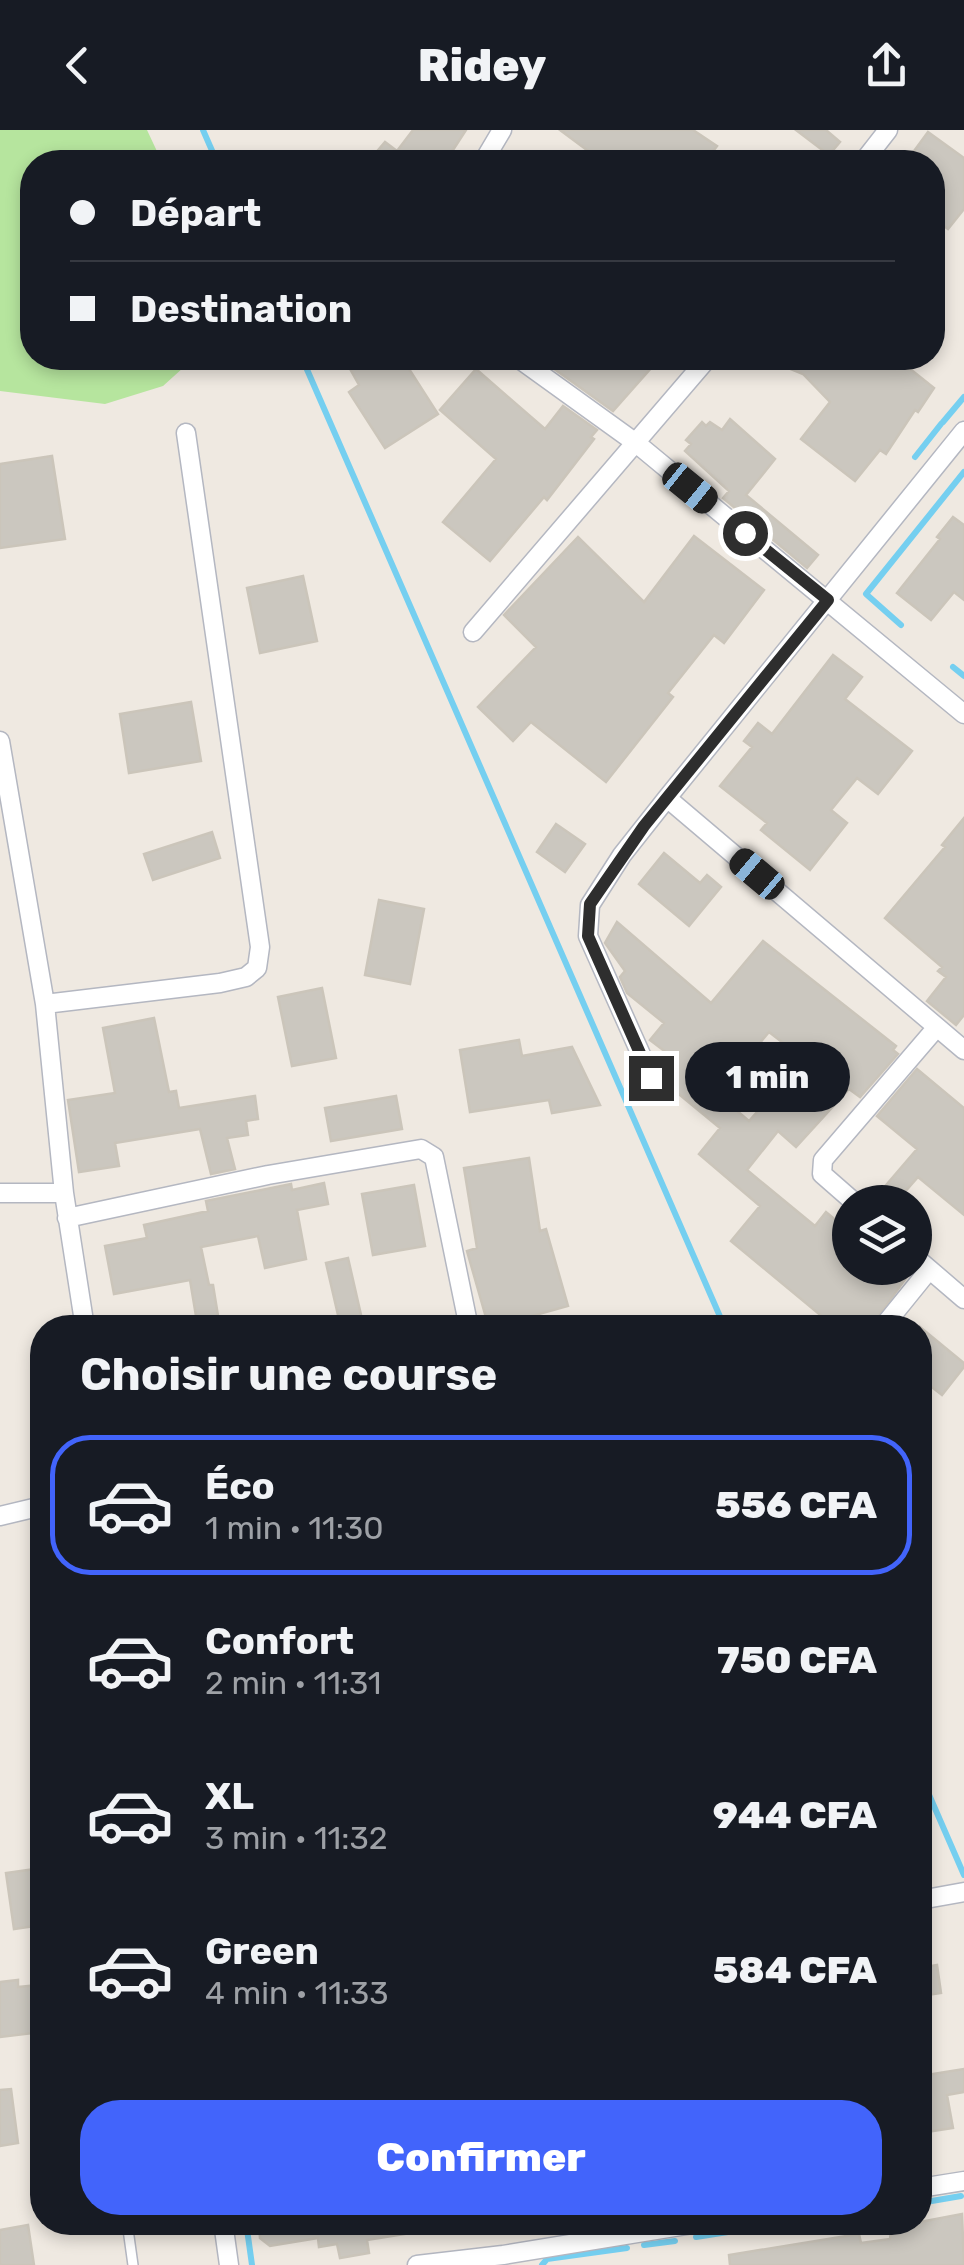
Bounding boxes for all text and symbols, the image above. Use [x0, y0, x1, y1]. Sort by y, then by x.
icon: back [50, 38, 105, 93]
icon: share [859, 38, 914, 93]
text: Ridey [418, 39, 546, 92]
text: Départ [130, 190, 261, 236]
text: Destination [130, 286, 352, 332]
car [657, 457, 723, 519]
route start [723, 511, 768, 556]
car [724, 843, 790, 905]
callout: 1 min [686, 1043, 851, 1113]
route end [629, 1056, 674, 1101]
text: 1 min [726, 1058, 809, 1096]
map controls [832, 1185, 932, 1285]
button: layers [832, 1185, 932, 1285]
text: Choisir une course [80, 1348, 497, 1401]
icon: car [85, 1460, 175, 1550]
text: Éco [205, 1463, 275, 1509]
text: 556 CFA [715, 1482, 877, 1528]
text: 1 min · 11:30 [205, 1509, 384, 1547]
icon: car [85, 1615, 175, 1705]
text: Confort [205, 1618, 354, 1664]
text: 750 CFA [717, 1637, 877, 1683]
text: 2 min · 11:31 [205, 1664, 381, 1702]
icon: car [85, 1770, 175, 1860]
text: XL [205, 1773, 254, 1819]
text: 944 CFA [713, 1792, 877, 1838]
text: 3 min · 11:32 [205, 1819, 388, 1857]
icon: car [85, 1925, 175, 2015]
text: Green [205, 1928, 319, 1974]
text: 584 CFA [713, 1947, 877, 1993]
text: 4 min · 11:33 [205, 1974, 389, 2012]
button: Confirmer [80, 2100, 882, 2215]

